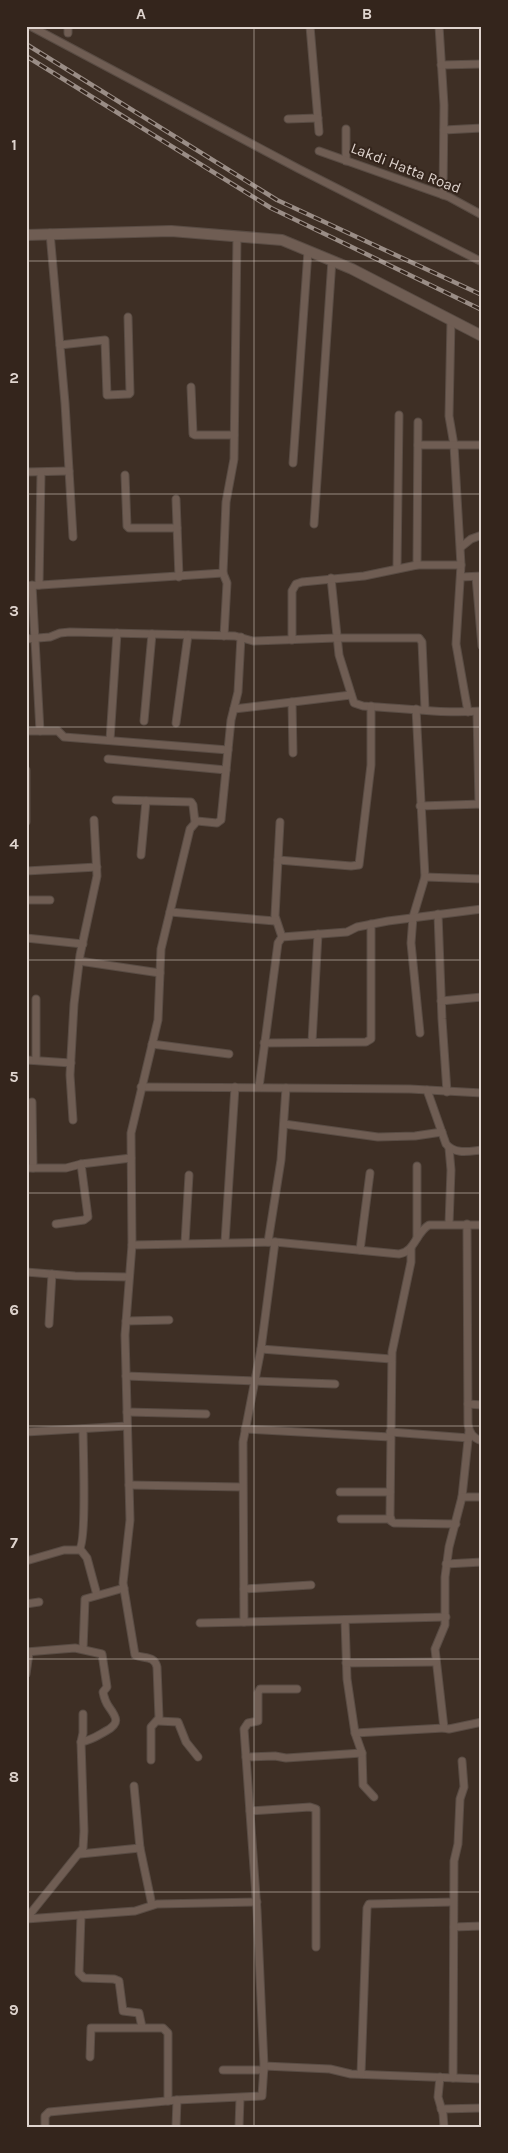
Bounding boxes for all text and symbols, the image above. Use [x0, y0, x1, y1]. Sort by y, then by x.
text: A [136, 4, 146, 23]
text: B [362, 4, 372, 23]
text: 1 [11, 135, 17, 154]
street label: Lakdi Hatta Road [348, 139, 464, 197]
text: 2 [9, 368, 19, 387]
text: 3 [9, 601, 19, 620]
text: 4 [9, 834, 19, 853]
text: 5 [9, 1067, 19, 1086]
text: 6 [9, 1300, 19, 1319]
text: 7 [10, 1533, 18, 1552]
text: 8 [9, 1767, 19, 1786]
text: 9 [9, 2000, 19, 2019]

